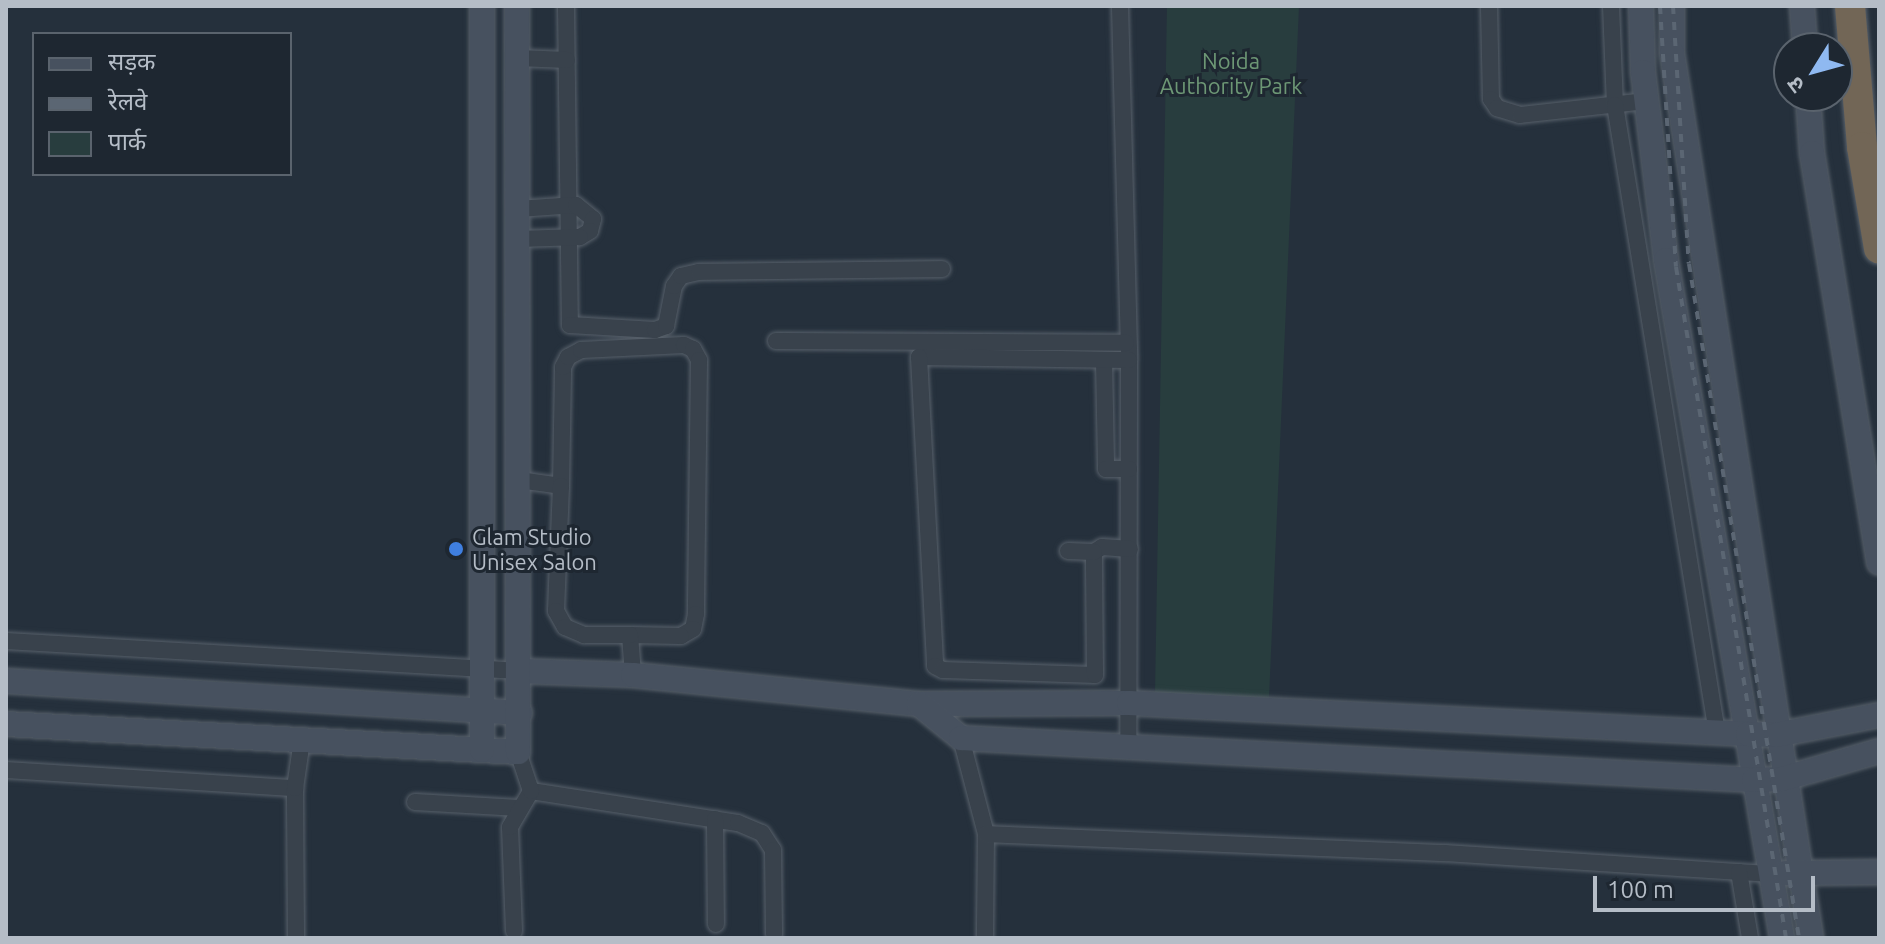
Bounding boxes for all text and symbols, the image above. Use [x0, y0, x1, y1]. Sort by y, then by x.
legend [32, 32, 292, 176]
north arrow [1773, 32, 1853, 112]
park label: Noida Authority Park [1160, 47, 1302, 98]
text: सड़क [108, 48, 156, 75]
text: उ [1781, 73, 1809, 98]
text: रेलवे [108, 88, 147, 115]
text: पार्क [108, 128, 146, 155]
place label: Glam Studio Unisex Salon [472, 523, 597, 574]
marker: Glam Studio Unisex Salon [447, 540, 465, 558]
scale bar [1597, 860, 1819, 910]
text: 100 m [1607, 876, 1674, 903]

